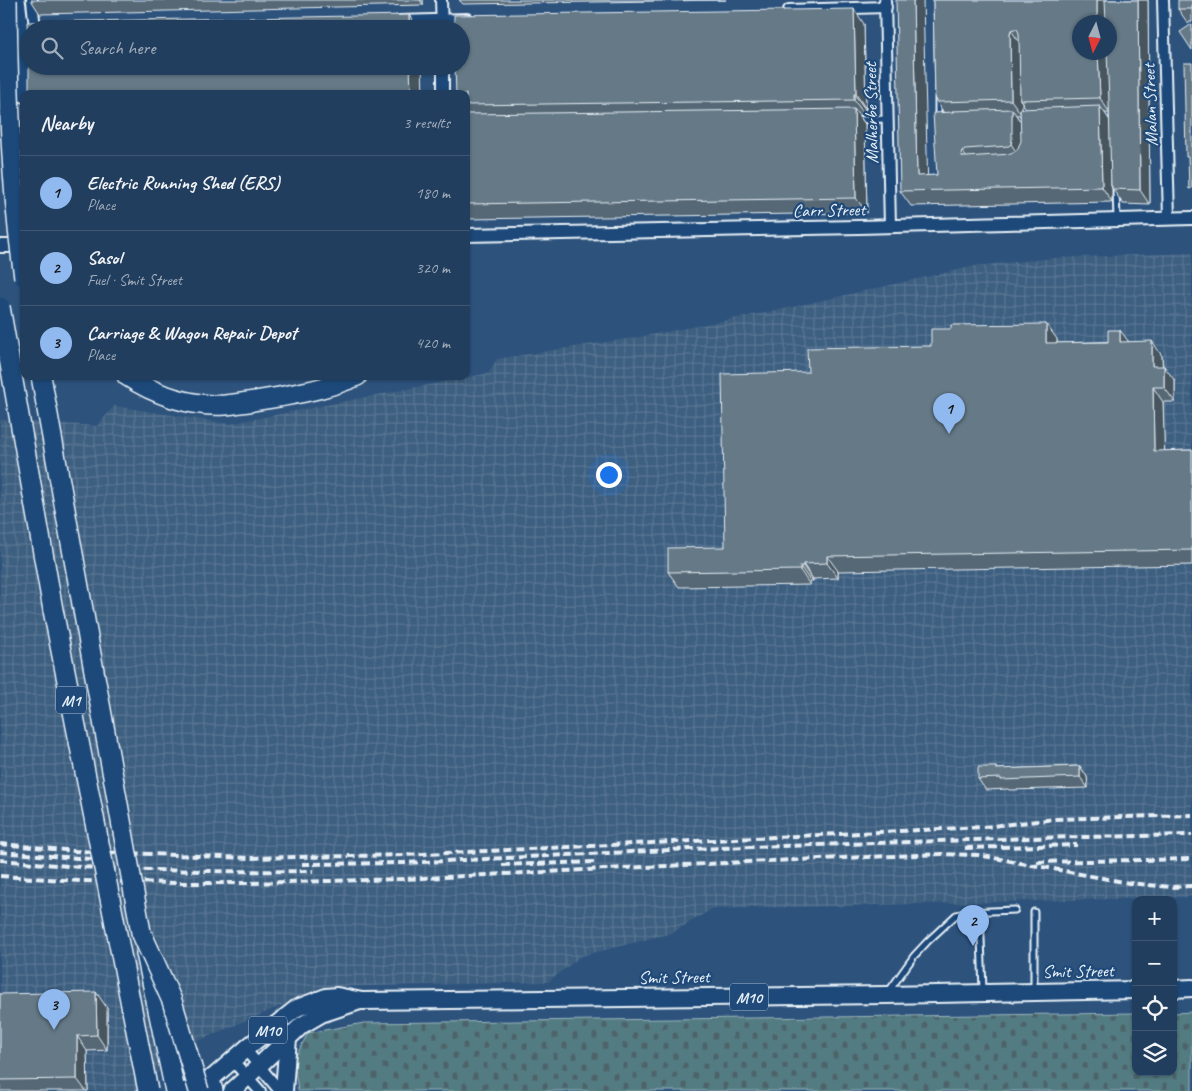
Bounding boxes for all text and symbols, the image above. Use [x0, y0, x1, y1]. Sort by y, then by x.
north arrow [1072, 15, 1117, 60]
search box [20, 20, 470, 75]
icon: search [38, 34, 66, 62]
text: Search here [78, 36, 155, 60]
street label: Malherbe Street [859, 60, 883, 164]
street label: Malan Street [1137, 61, 1162, 147]
text: Nearby [40, 110, 93, 136]
text: 3 results [403, 113, 450, 133]
text: Electric Running Shed (ERS) [87, 171, 280, 195]
text: 1 [52, 183, 60, 203]
text: 180 m [416, 183, 450, 203]
text: Place [87, 195, 115, 215]
street label: Carr Street [793, 198, 867, 222]
text: Sasol [87, 246, 122, 270]
text: 2 [52, 258, 60, 278]
text: 320 m [416, 258, 450, 278]
text: Fuel · Smit Street [87, 270, 182, 290]
text: Carriage & Wagon Repair Depot [87, 321, 297, 345]
text: 3 [52, 333, 60, 353]
text: 420 m [416, 333, 450, 353]
text: Place [87, 345, 115, 365]
pin: 1 [933, 393, 965, 434]
your location [596, 462, 622, 488]
road number: M1 [56, 686, 86, 714]
map controls [1132, 896, 1177, 1076]
button: + [1132, 896, 1177, 941]
pin: 2 [957, 905, 989, 946]
button: − [1132, 941, 1177, 986]
street label: Smit Street [1042, 959, 1116, 983]
street label: Smit Street [638, 965, 712, 989]
road number: M10 [730, 984, 768, 1010]
button: locate [1132, 986, 1177, 1031]
pin: 3 [38, 989, 70, 1030]
road number: M10 [249, 1016, 287, 1044]
button: layers [1132, 1031, 1177, 1076]

